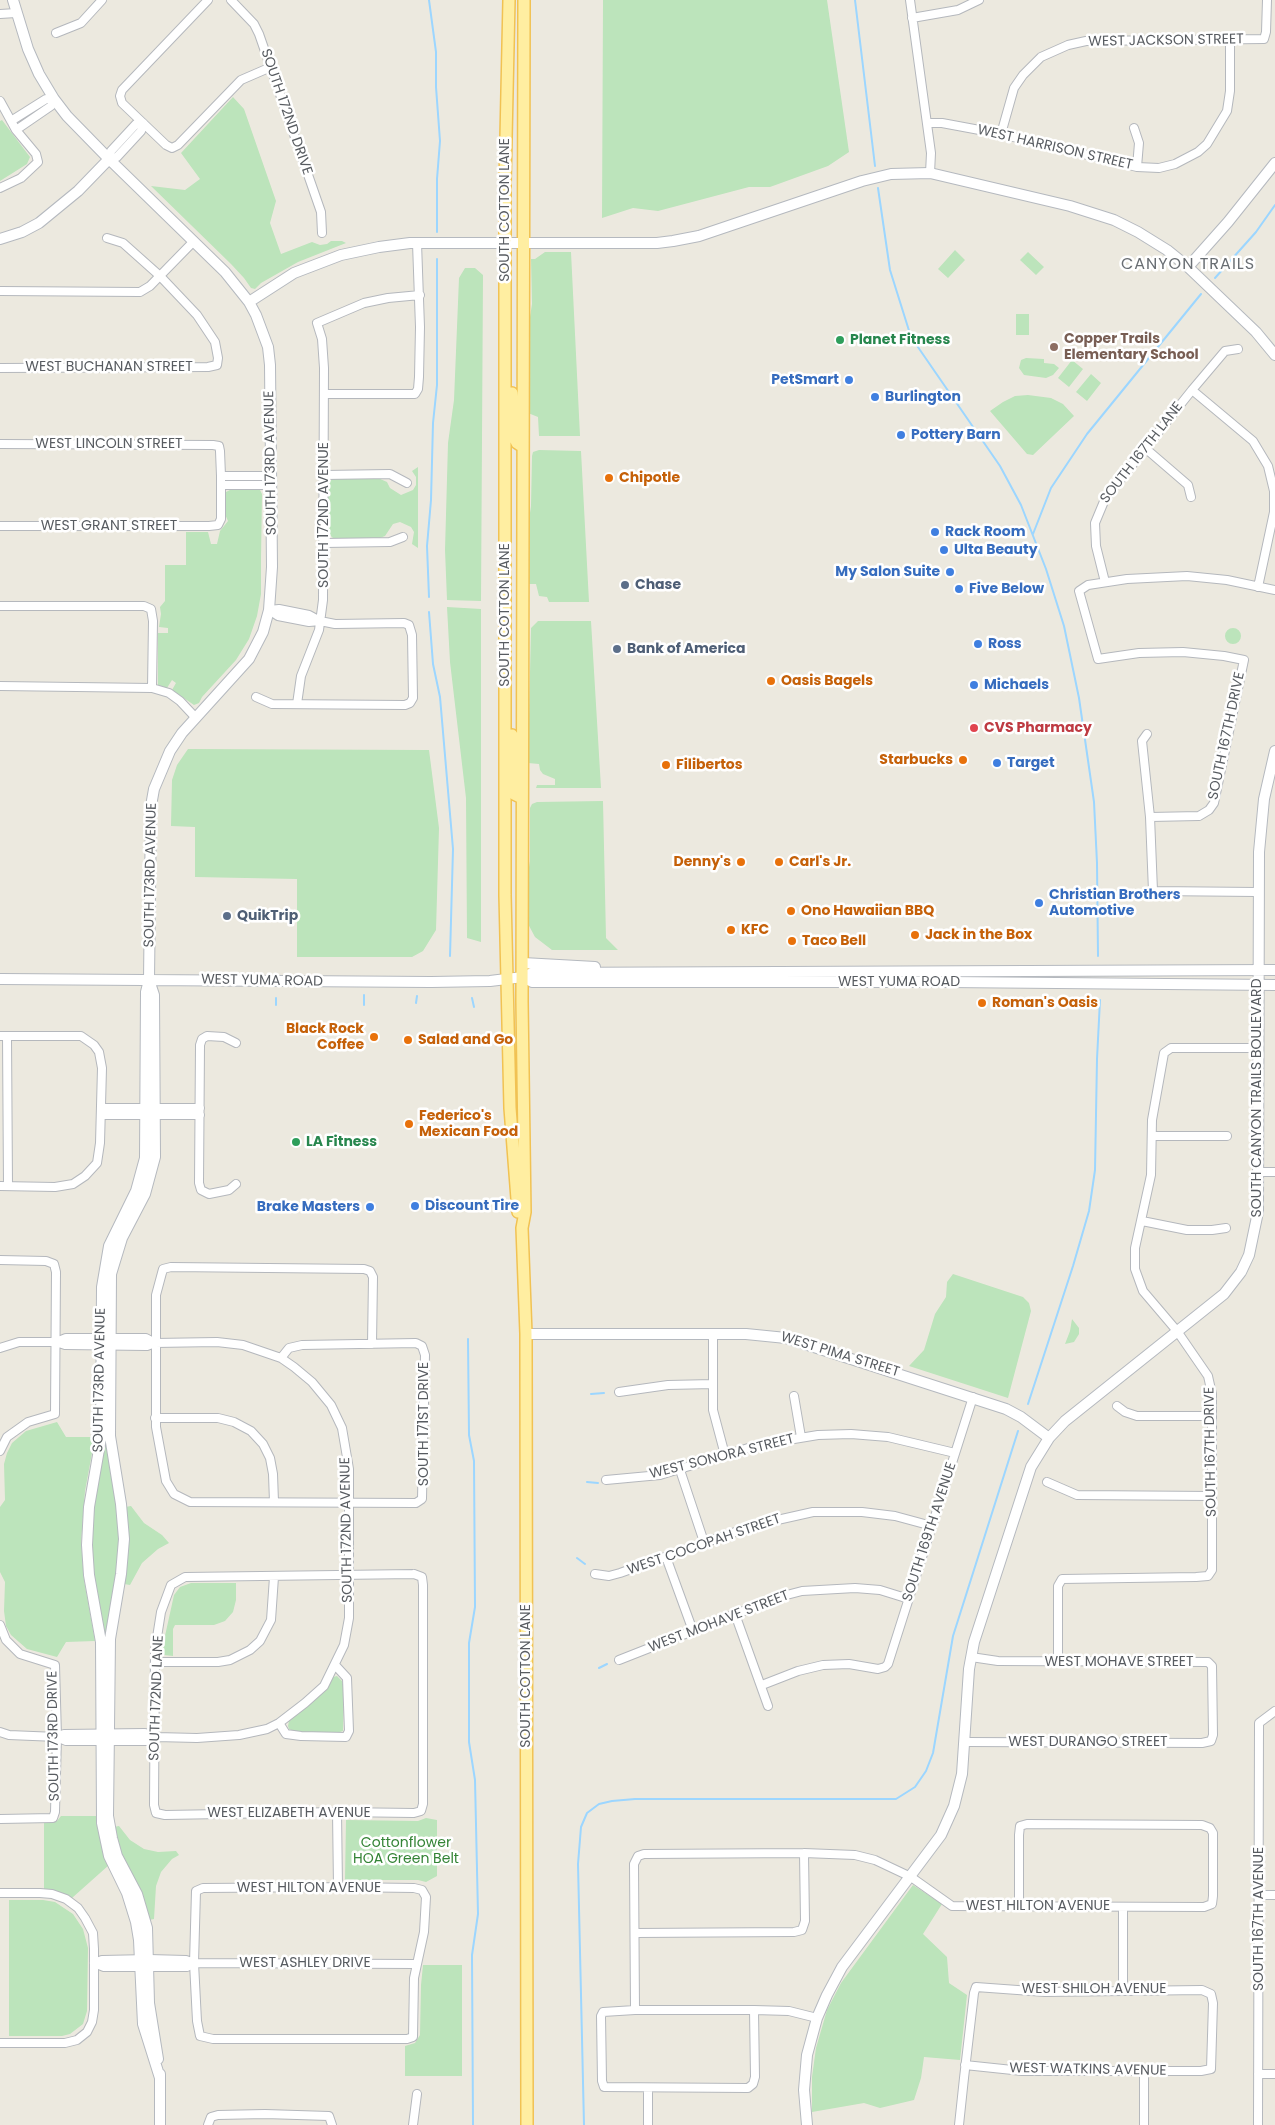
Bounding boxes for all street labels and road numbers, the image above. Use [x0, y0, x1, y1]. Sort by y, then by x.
street label: WEST JACKSON STREET [1088, 31, 1244, 51]
street label: SOUTH 172ND DRIVE [257, 47, 315, 177]
street label: WEST HARRISON STREET [976, 122, 1134, 174]
street label: SOUTH COTTON LANE [497, 138, 513, 282]
street label: WEST BUCHANAN STREET [25, 359, 193, 375]
street label: SOUTH 173RD AVENUE [261, 390, 281, 536]
street label: SOUTH 167TH LANE [1097, 399, 1187, 507]
street label: WEST LINCOLN STREET [35, 436, 183, 452]
street label: SOUTH 172ND AVENUE [316, 442, 332, 588]
street label: WEST GRANT STREET [41, 518, 177, 534]
street label: SOUTH COTTON LANE [497, 543, 513, 687]
street label: SOUTH 167TH DRIVE [1205, 671, 1249, 801]
street label: SOUTH 173RD AVENUE [141, 802, 161, 948]
street label: WEST YUMA ROAD [201, 972, 323, 990]
street label: WEST YUMA ROAD [838, 974, 960, 990]
street label: SOUTH CANYON TRAILS BOULEVARD [1249, 978, 1265, 1218]
street label: SOUTH 173RD AVENUE [90, 1307, 110, 1453]
street label: WEST PIMA STREET [779, 1329, 901, 1381]
street label: SOUTH 171ST DRIVE [416, 1362, 432, 1486]
street label: SOUTH 167TH DRIVE [1201, 1387, 1221, 1517]
street label: WEST SONORA STREET [648, 1431, 796, 1483]
street label: SOUTH 172ND AVENUE [337, 1457, 357, 1603]
street label: SOUTH 169TH AVENUE [900, 1460, 960, 1604]
street label: WEST COCOPAH STREET [625, 1511, 783, 1579]
street label: WEST MOHAVE STREET [646, 1587, 792, 1657]
street label: SOUTH COTTON LANE [518, 1604, 534, 1748]
street label: SOUTH 172ND LANE [146, 1635, 168, 1761]
street label: WEST MOHAVE STREET [1044, 1654, 1194, 1670]
street label: SOUTH 173RD DRIVE [44, 1671, 64, 1801]
street label: WEST DURANGO STREET [1008, 1734, 1168, 1750]
street label: WEST ELIZABETH AVENUE [207, 1805, 371, 1821]
street label: SOUTH 167TH AVENUE [1251, 1847, 1267, 1991]
street label: WEST HILTON AVENUE [237, 1880, 381, 1896]
street label: WEST HILTON AVENUE [966, 1898, 1110, 1914]
street label: WEST ASHLEY DRIVE [239, 1955, 371, 1971]
street label: WEST SHILOH AVENUE [1022, 1981, 1166, 1997]
street label: WEST WATKINS AVENUE [1009, 2060, 1167, 2080]

